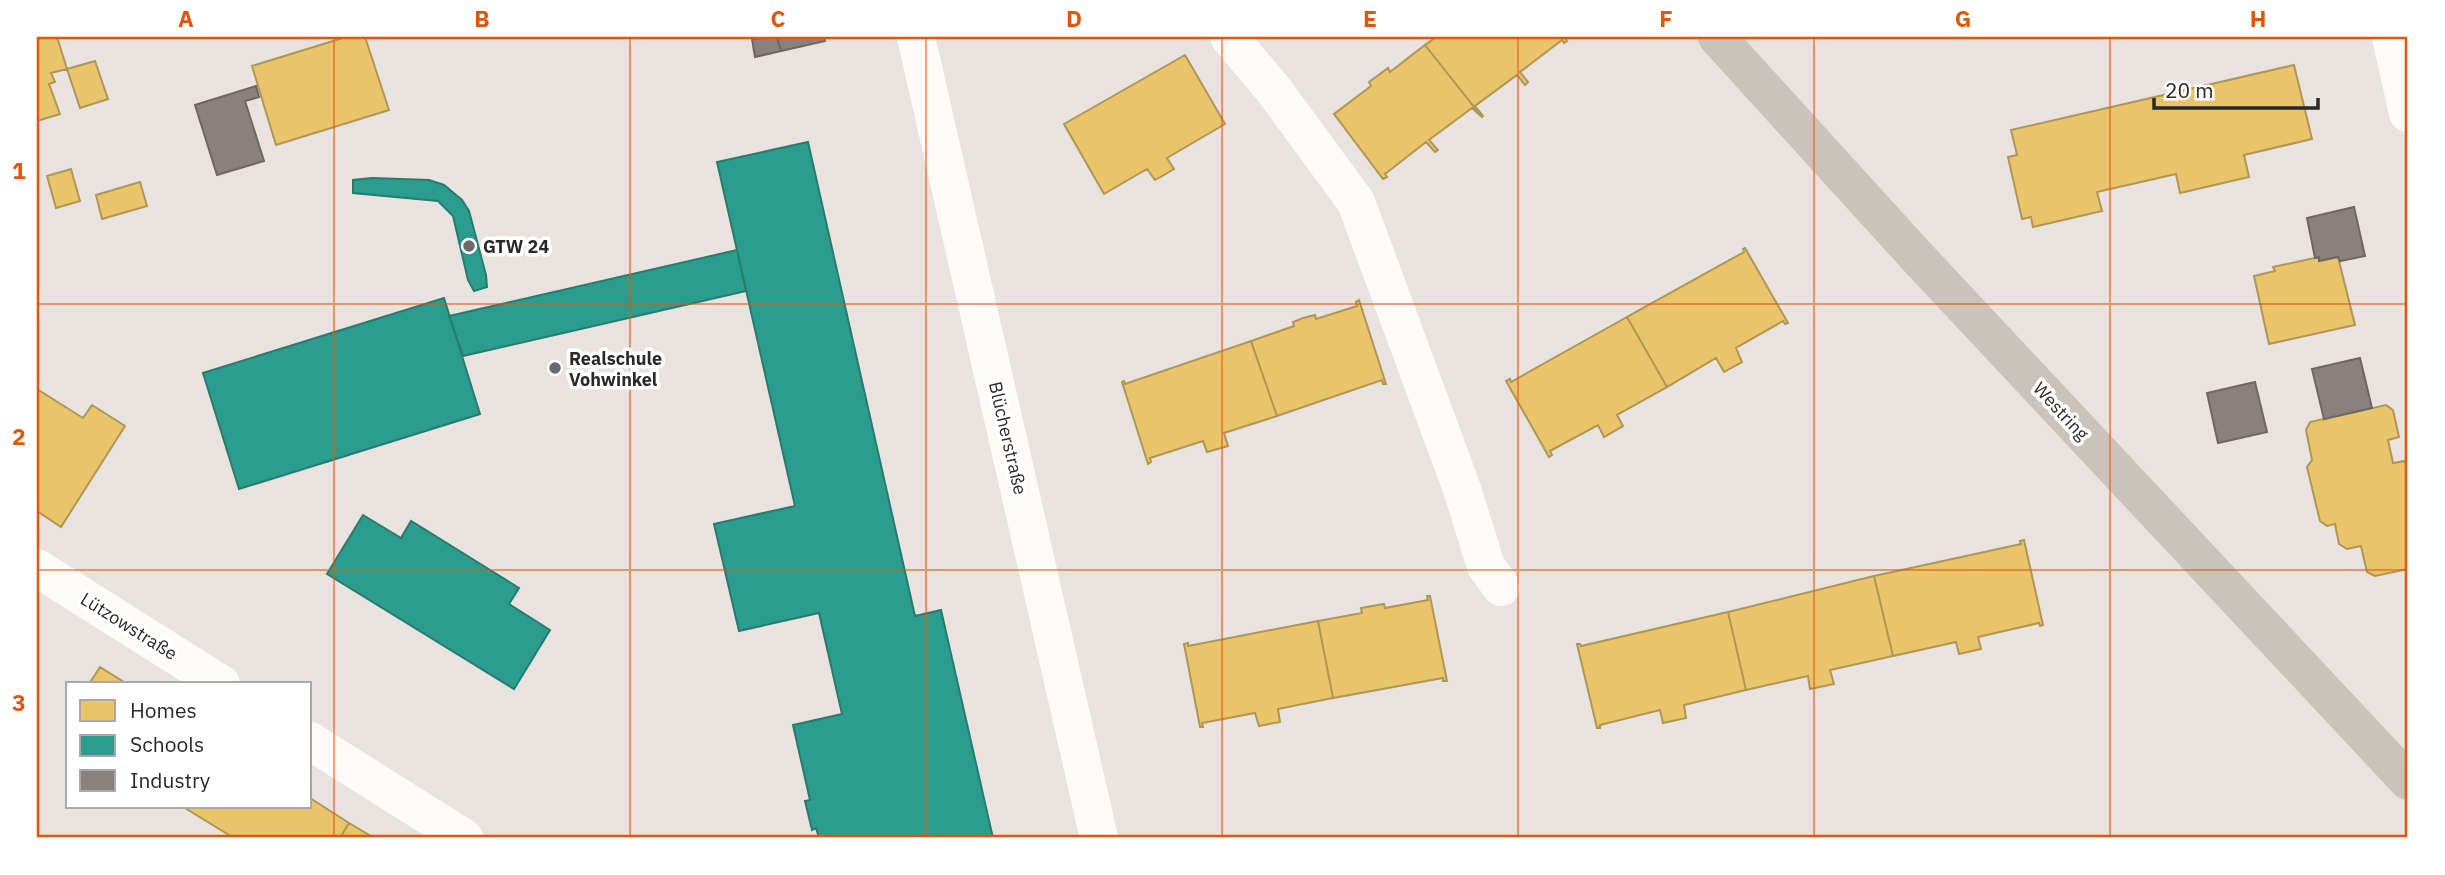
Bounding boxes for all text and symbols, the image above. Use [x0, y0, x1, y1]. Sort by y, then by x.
text: A [178, 3, 194, 33]
text: B [474, 3, 490, 33]
text: C [771, 3, 786, 33]
text: D [1066, 3, 1082, 33]
text: E [1363, 3, 1377, 33]
text: F [1659, 3, 1673, 33]
text: G [1955, 3, 1971, 33]
text: H [2250, 3, 2266, 33]
scale bar [2154, 66, 2319, 110]
text: 20 m [2165, 76, 2214, 104]
text: 1 [12, 155, 26, 185]
place label: GTW 24 [483, 235, 549, 258]
marker: GTW 24 [461, 238, 477, 254]
place label: Realschule Vohwinkel [569, 347, 662, 391]
marker: Realschule Vohwinkel [547, 360, 563, 376]
street label: Westring [2028, 377, 2094, 445]
street label: Blücherstraße [984, 379, 1032, 497]
text: 2 [12, 421, 26, 451]
street label: Lützowstraße [76, 587, 182, 665]
legend [66, 682, 312, 808]
text: 3 [12, 687, 26, 717]
text: Homes [130, 696, 197, 724]
text: Schools [130, 730, 204, 758]
text: Industry [130, 766, 211, 794]

